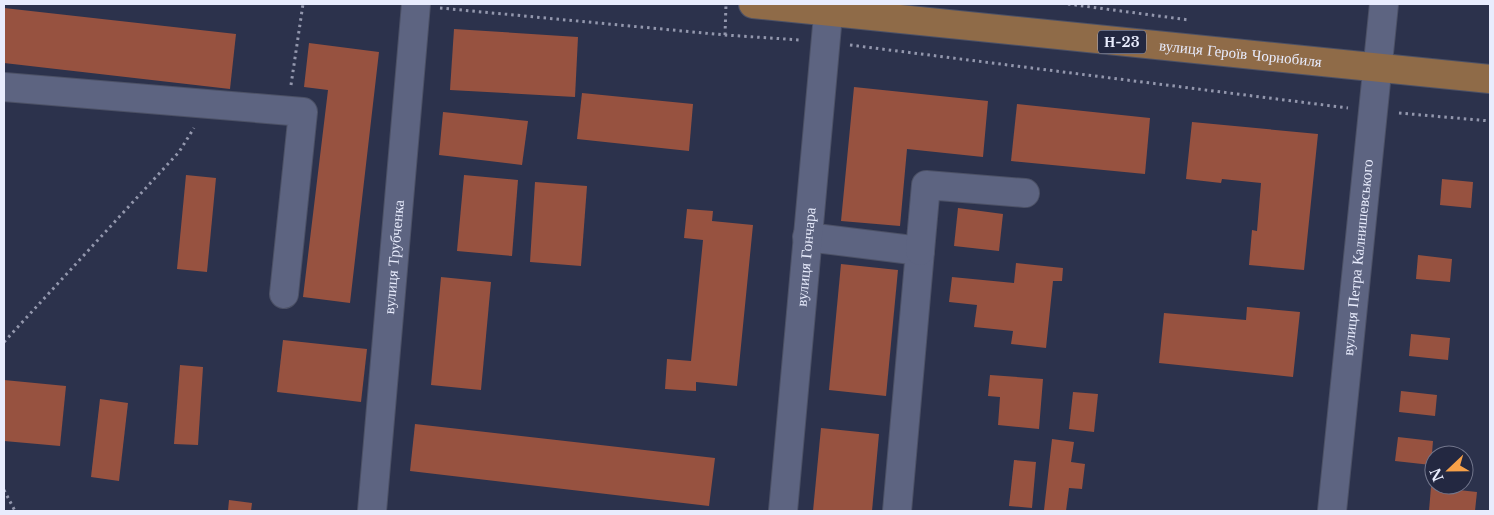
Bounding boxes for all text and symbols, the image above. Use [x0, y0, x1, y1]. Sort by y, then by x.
road number: Н-23 [1098, 31, 1146, 54]
street label: вулиця Героїв Чорнобиля [1158, 35, 1323, 71]
street label: вулиця Петра Калнишевського [1338, 158, 1377, 356]
street label: вулиця Трубченка [379, 199, 408, 315]
street label: вулиця Гончара [792, 206, 820, 307]
north arrow [1424, 445, 1474, 495]
text: N [1426, 465, 1448, 484]

